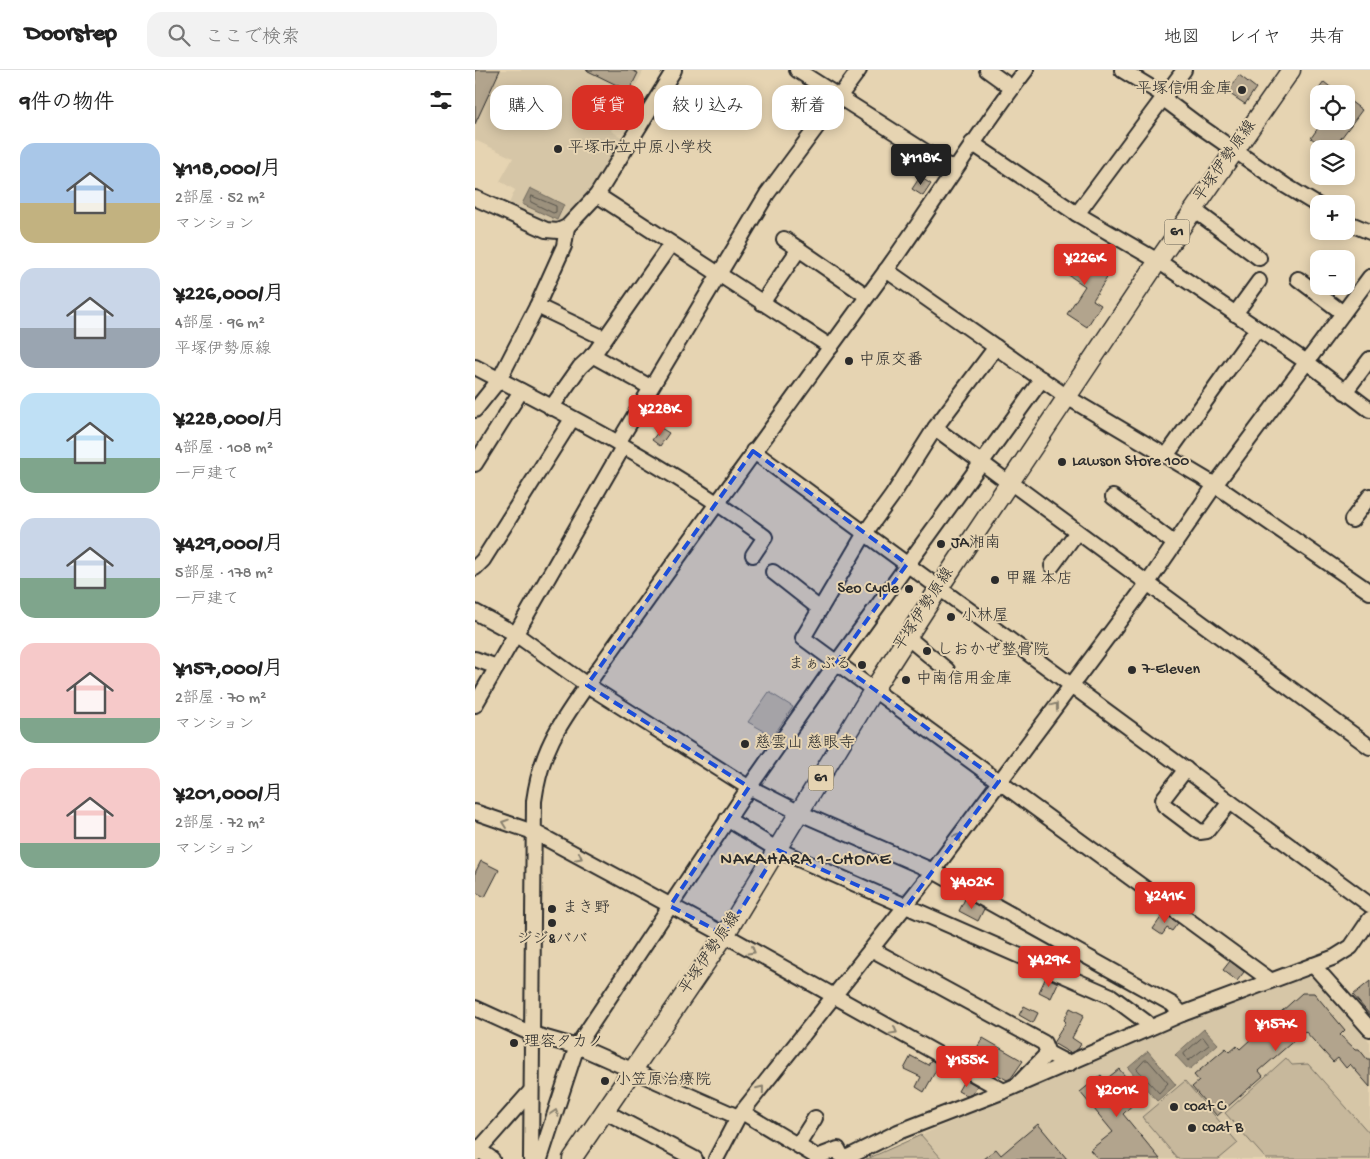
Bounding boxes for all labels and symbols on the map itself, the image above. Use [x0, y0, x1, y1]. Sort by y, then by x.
place label: 平塚信用金庫 [1136, 79, 1232, 100]
marker: 平塚信用金庫 [1236, 84, 1248, 96]
street label: 平塚伊勢原線 [1189, 116, 1261, 207]
place label: 平塚市立中原小学校 [568, 139, 712, 159]
marker: 平塚市立中原小学校 [552, 143, 564, 155]
pin: ¥118K [886, 144, 956, 186]
road number: 61 [1165, 220, 1189, 244]
pin: ¥226K [1050, 244, 1120, 286]
place label: 中原交番 [859, 351, 923, 371]
marker: 中原交番 [843, 355, 855, 367]
pin: ¥228K [625, 394, 695, 437]
place label: Lawson Store 100 [1072, 453, 1189, 472]
marker: Lawson Store 100 [1056, 456, 1068, 468]
place label: JA湘南 [951, 533, 1001, 554]
marker: JA湘南 [935, 538, 947, 550]
street label: 平塚伊勢原線 [889, 563, 959, 655]
place label: 甲羅 本店 [1005, 570, 1073, 590]
marker: 甲羅 本店 [989, 574, 1001, 586]
place label: Seo Cycle [837, 580, 900, 599]
marker: Seo Cycle [903, 583, 915, 595]
place label: 小林屋 [961, 607, 1009, 627]
marker: 小林屋 [945, 611, 957, 623]
place label: しおかぜ整骨院 [937, 641, 1049, 661]
marker: しおかぜ整骨院 [921, 645, 933, 657]
place label: まぁぶる [788, 655, 852, 675]
marker: まぁぶる [856, 659, 868, 671]
place label: 7-Eleven [1141, 661, 1200, 680]
marker: 7-Eleven [1126, 664, 1138, 676]
place label: 中南信用金庫 [916, 669, 1012, 690]
marker: 中南信用金庫 [900, 674, 912, 686]
one-way arrow [1049, 703, 1057, 712]
place label: 慈雲山 慈眼寺 [755, 734, 855, 754]
marker: 慈雲山 慈眼寺 [739, 738, 751, 750]
road number: 61 [809, 766, 833, 790]
one-way arrow [502, 819, 510, 829]
one-way arrow [952, 833, 961, 843]
one-way arrow [573, 850, 582, 860]
district label: NAKAHARA 1-CHOME [720, 850, 892, 871]
pin: ¥402K [937, 868, 1007, 910]
pin: ¥241K [1130, 882, 1200, 924]
place label: まき野 [562, 899, 610, 919]
marker: まき野 [546, 903, 558, 915]
street label: 平塚伊勢原線 [675, 908, 746, 999]
marker: ジジ&ババ [546, 917, 558, 929]
place label: ジジ&ババ [516, 930, 588, 950]
one-way arrow [747, 945, 756, 955]
pin: ¥429K [1014, 946, 1084, 988]
pin: ¥157K [1241, 1010, 1311, 1052]
one-way arrow [888, 1024, 897, 1034]
place label: 理容タカノ [524, 1033, 604, 1053]
marker: 理容タカノ [508, 1037, 520, 1049]
pin: ¥155K [932, 1046, 1002, 1088]
place label: 小笠原治療院 [615, 1071, 711, 1091]
marker: 小笠原治療院 [599, 1075, 611, 1087]
pin: ¥201K [1082, 1076, 1152, 1118]
one-way arrow [755, 1086, 763, 1095]
place label: coat C [1184, 1098, 1227, 1117]
marker: coat C [1168, 1101, 1180, 1113]
one-way arrow [550, 1109, 560, 1117]
place label: coat B [1202, 1119, 1244, 1138]
marker: coat B [1186, 1122, 1198, 1134]

